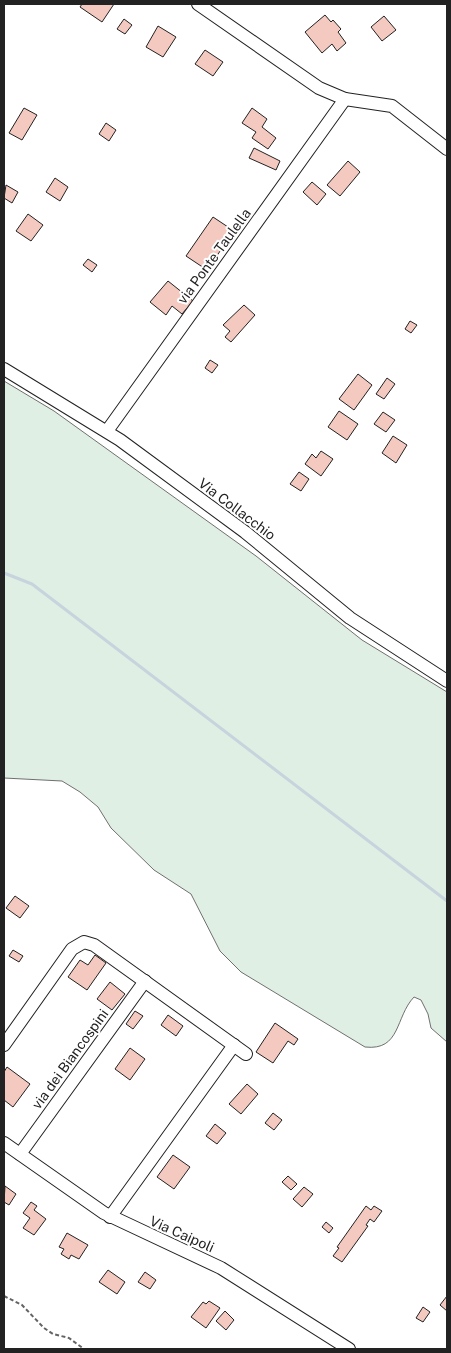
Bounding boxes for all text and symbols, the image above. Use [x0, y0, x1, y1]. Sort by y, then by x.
street label: via Ponte Taulella [174, 205, 254, 307]
street label: Via Collacchio [195, 475, 279, 543]
street label: via dei Biancospini [28, 1006, 112, 1112]
street label: Via Caipoli [147, 1213, 217, 1255]

